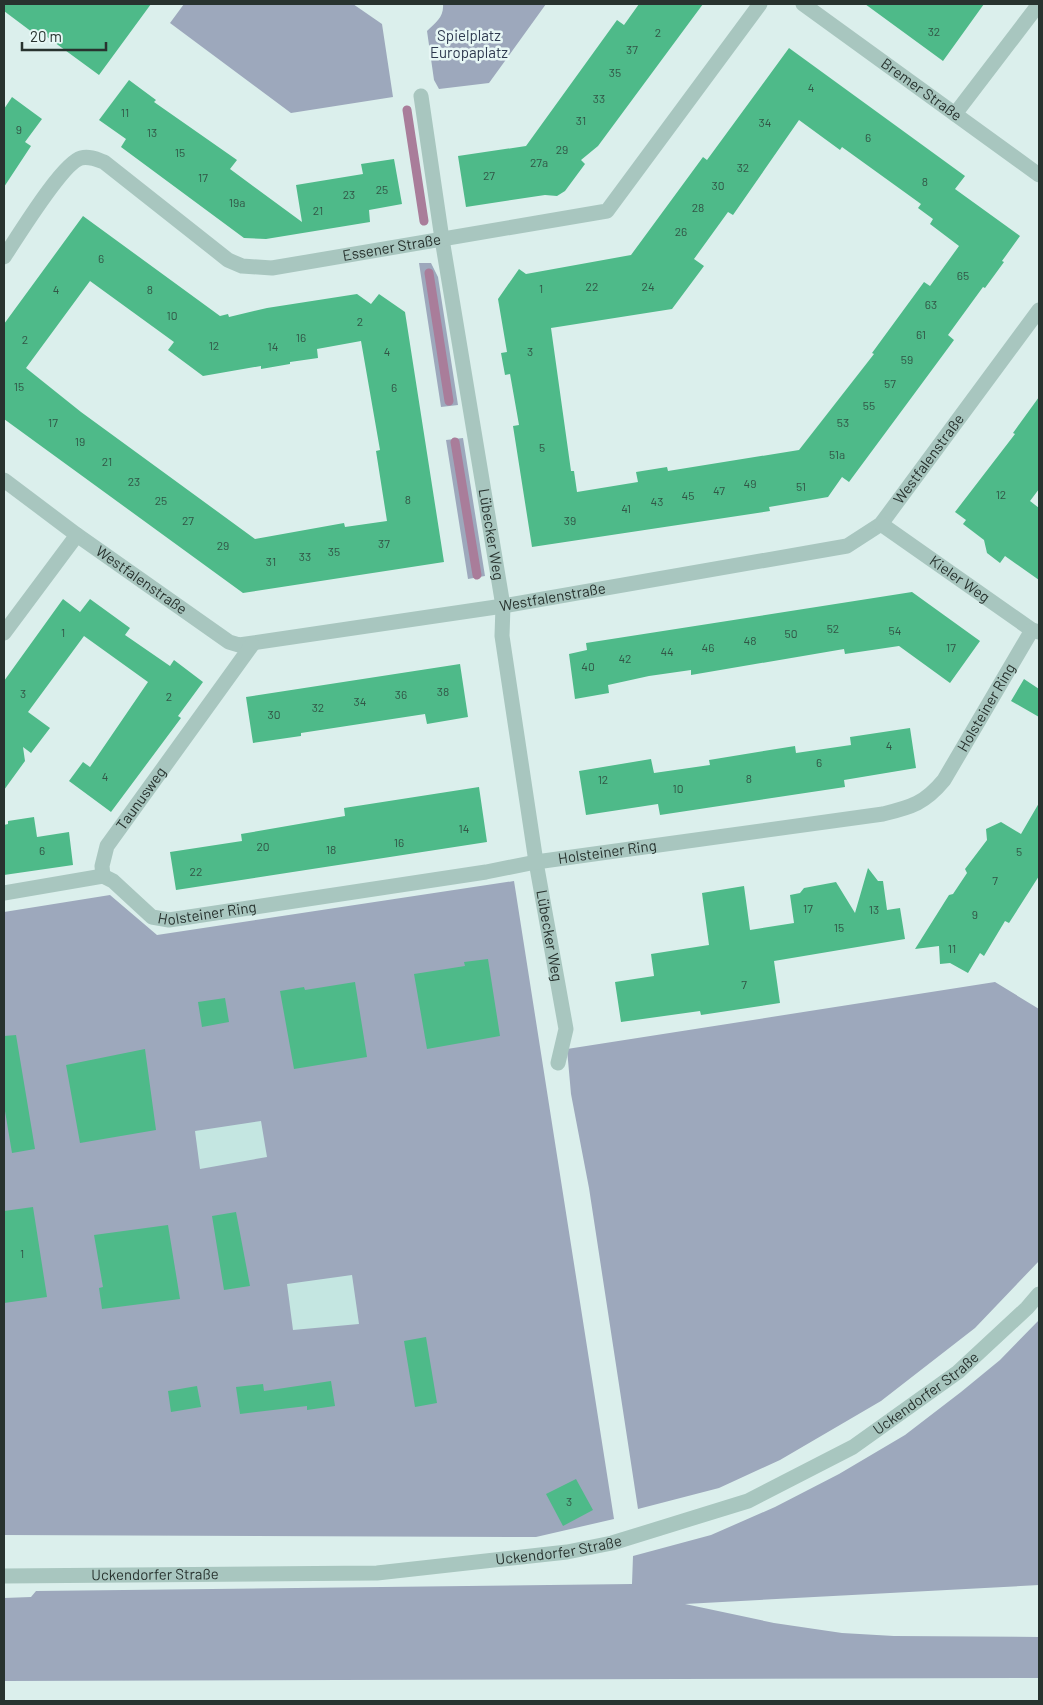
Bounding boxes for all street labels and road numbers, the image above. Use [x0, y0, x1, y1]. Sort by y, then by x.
street label: Bremer Straße [878, 54, 966, 124]
street label: Essener Straße [341, 229, 442, 264]
street label: Westfalenstraße [889, 410, 967, 507]
street label: Lübecker Weg [476, 487, 509, 581]
street label: Westfalenstraße [93, 541, 191, 618]
street label: Kieler Weg [927, 551, 994, 606]
street label: Westfalenstraße [498, 578, 607, 614]
street label: Holsteiner Ring [953, 660, 1019, 754]
street label: Taunusweg [112, 763, 169, 833]
street label: Holsteiner Ring [557, 835, 657, 867]
street label: Lübecker Weg [533, 888, 567, 983]
street label: Holsteiner Ring [157, 897, 257, 928]
street label: Uckendorfer Straße [869, 1347, 982, 1438]
street label: Uckendorfer Straße [494, 1531, 624, 1568]
street label: Uckendorfer Straße [91, 1564, 219, 1583]

